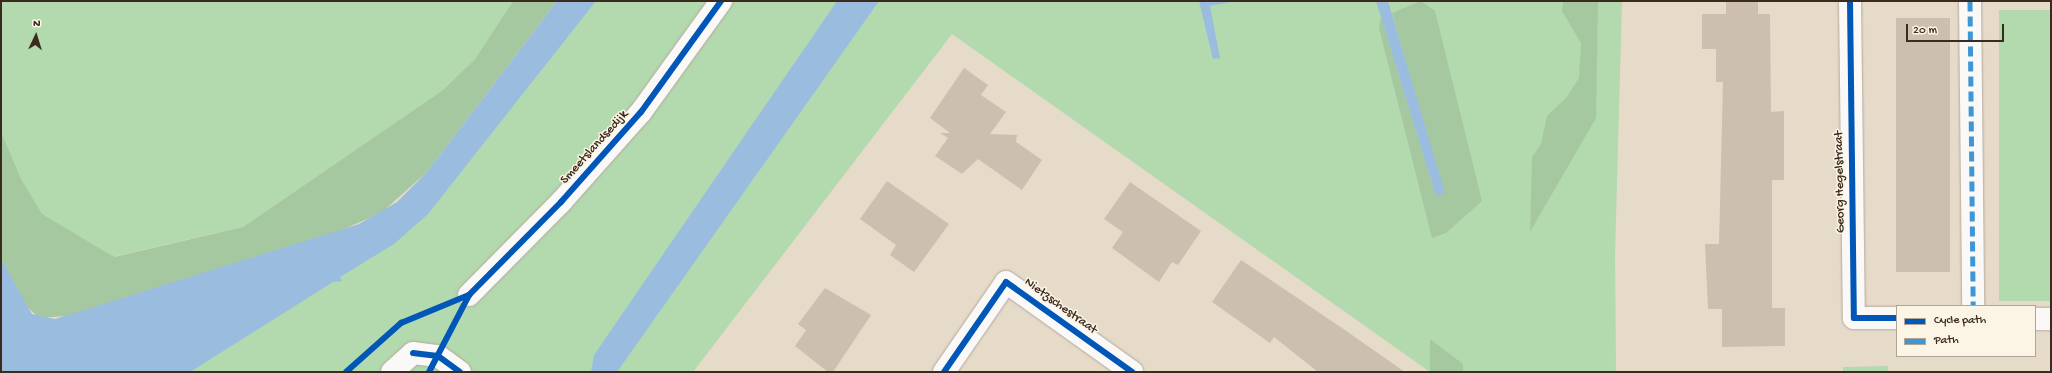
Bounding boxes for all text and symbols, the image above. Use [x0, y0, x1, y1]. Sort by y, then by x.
north arrow [16, 16, 56, 56]
scale bar [1908, 16, 2006, 42]
text: N [33, 18, 41, 30]
text: 20 m [1913, 24, 1937, 38]
street label: Smeetslandsedijk [558, 108, 632, 188]
street label: Georg Hegelstraat [1832, 131, 1850, 233]
street label: Nietzschestraat [1020, 275, 1100, 339]
legend [1896, 305, 2036, 357]
text: Cycle path [1934, 314, 1986, 328]
text: Path [1934, 334, 1959, 348]

